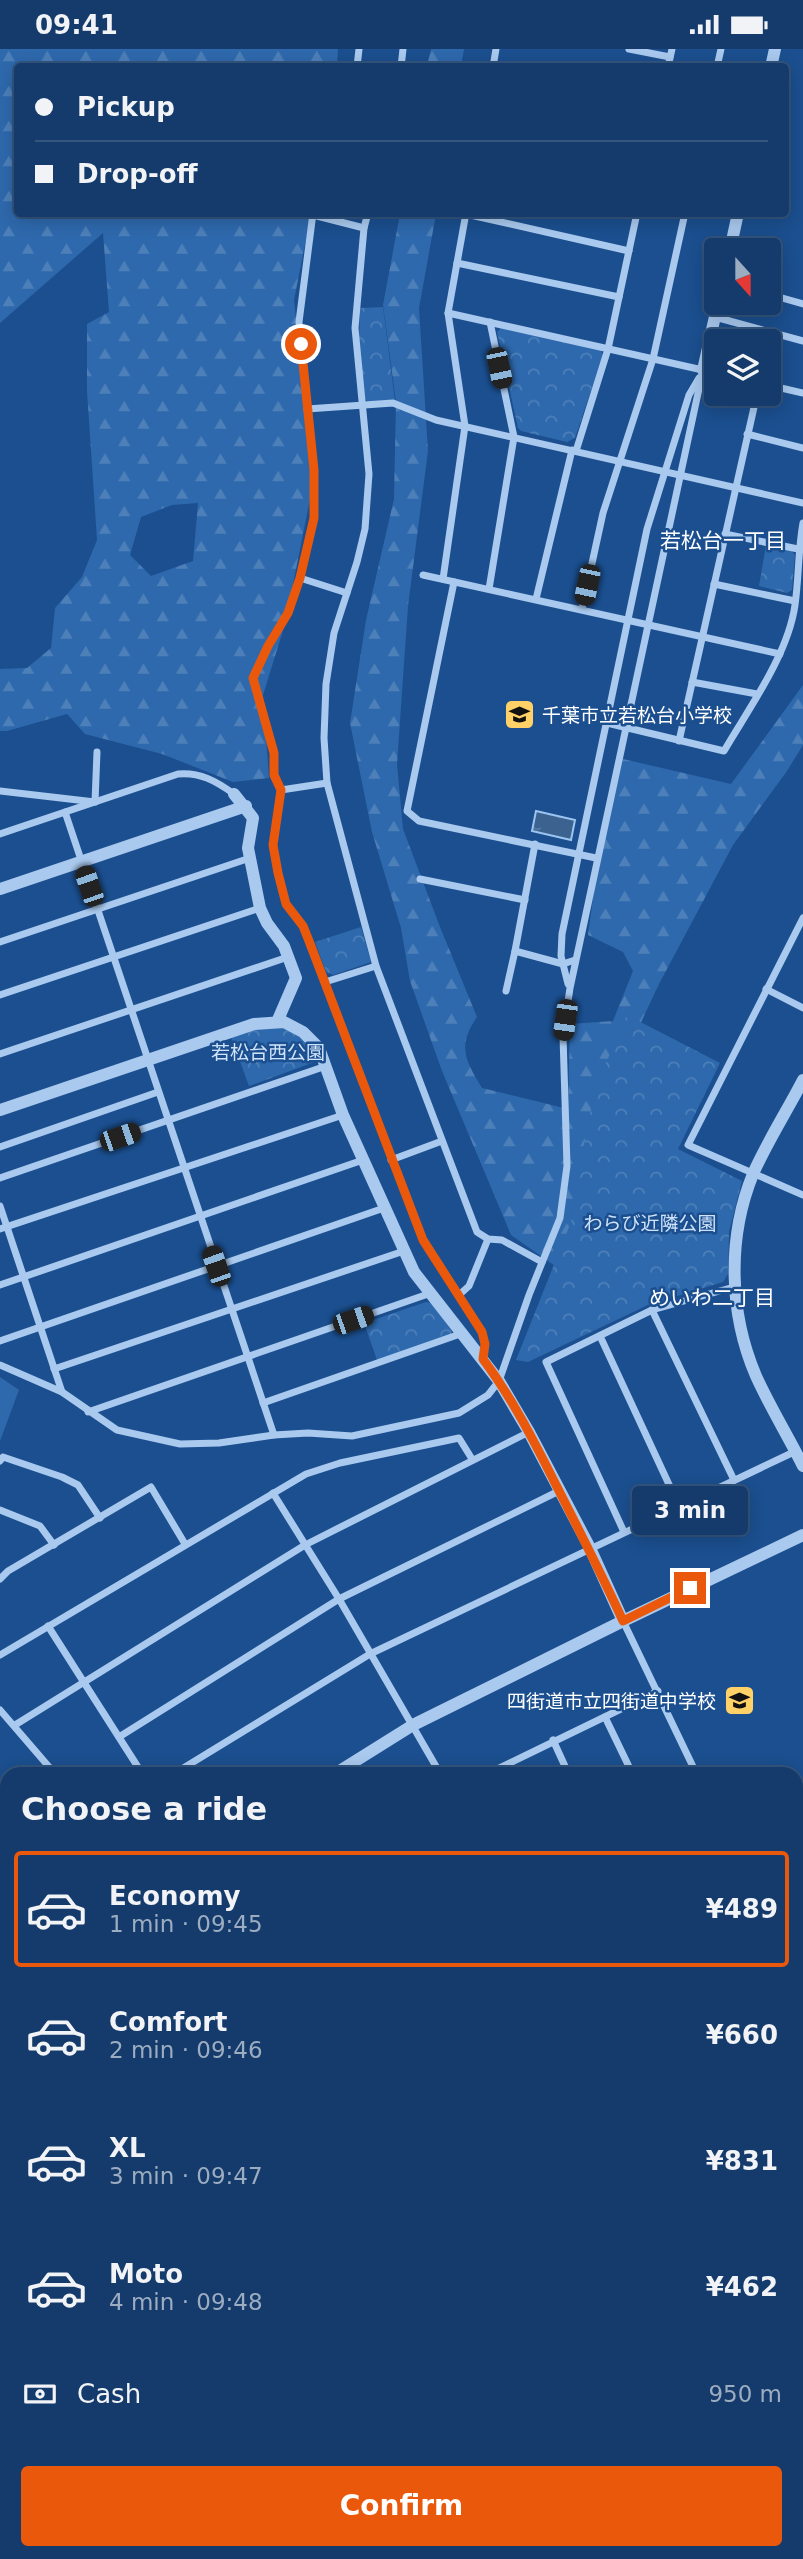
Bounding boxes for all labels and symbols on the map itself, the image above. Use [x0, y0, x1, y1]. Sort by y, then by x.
north arrow [704, 238, 780, 315]
route start [285, 328, 317, 360]
car [485, 345, 514, 391]
district label: 若松台一丁目 [660, 529, 786, 553]
car [573, 562, 602, 608]
school or university icon: 千葉市立若松台小学校 [502, 698, 536, 732]
place label: 千葉市立若松台小学校 [542, 704, 732, 726]
car [73, 863, 106, 909]
car [552, 998, 579, 1042]
park label: 若松台西公園 [211, 1041, 325, 1063]
car [97, 1120, 144, 1154]
park label: わらび近隣公園 [583, 1212, 717, 1234]
car [200, 1243, 233, 1289]
district label: めいわ二丁目 [649, 1286, 775, 1310]
car [330, 1303, 377, 1337]
callout: 3 min [632, 1487, 748, 1535]
route end [674, 1572, 706, 1604]
school or university icon: 四街道市立四街道中学校 [722, 1684, 756, 1718]
place label: 四街道市立四街道中学校 [507, 1690, 716, 1712]

